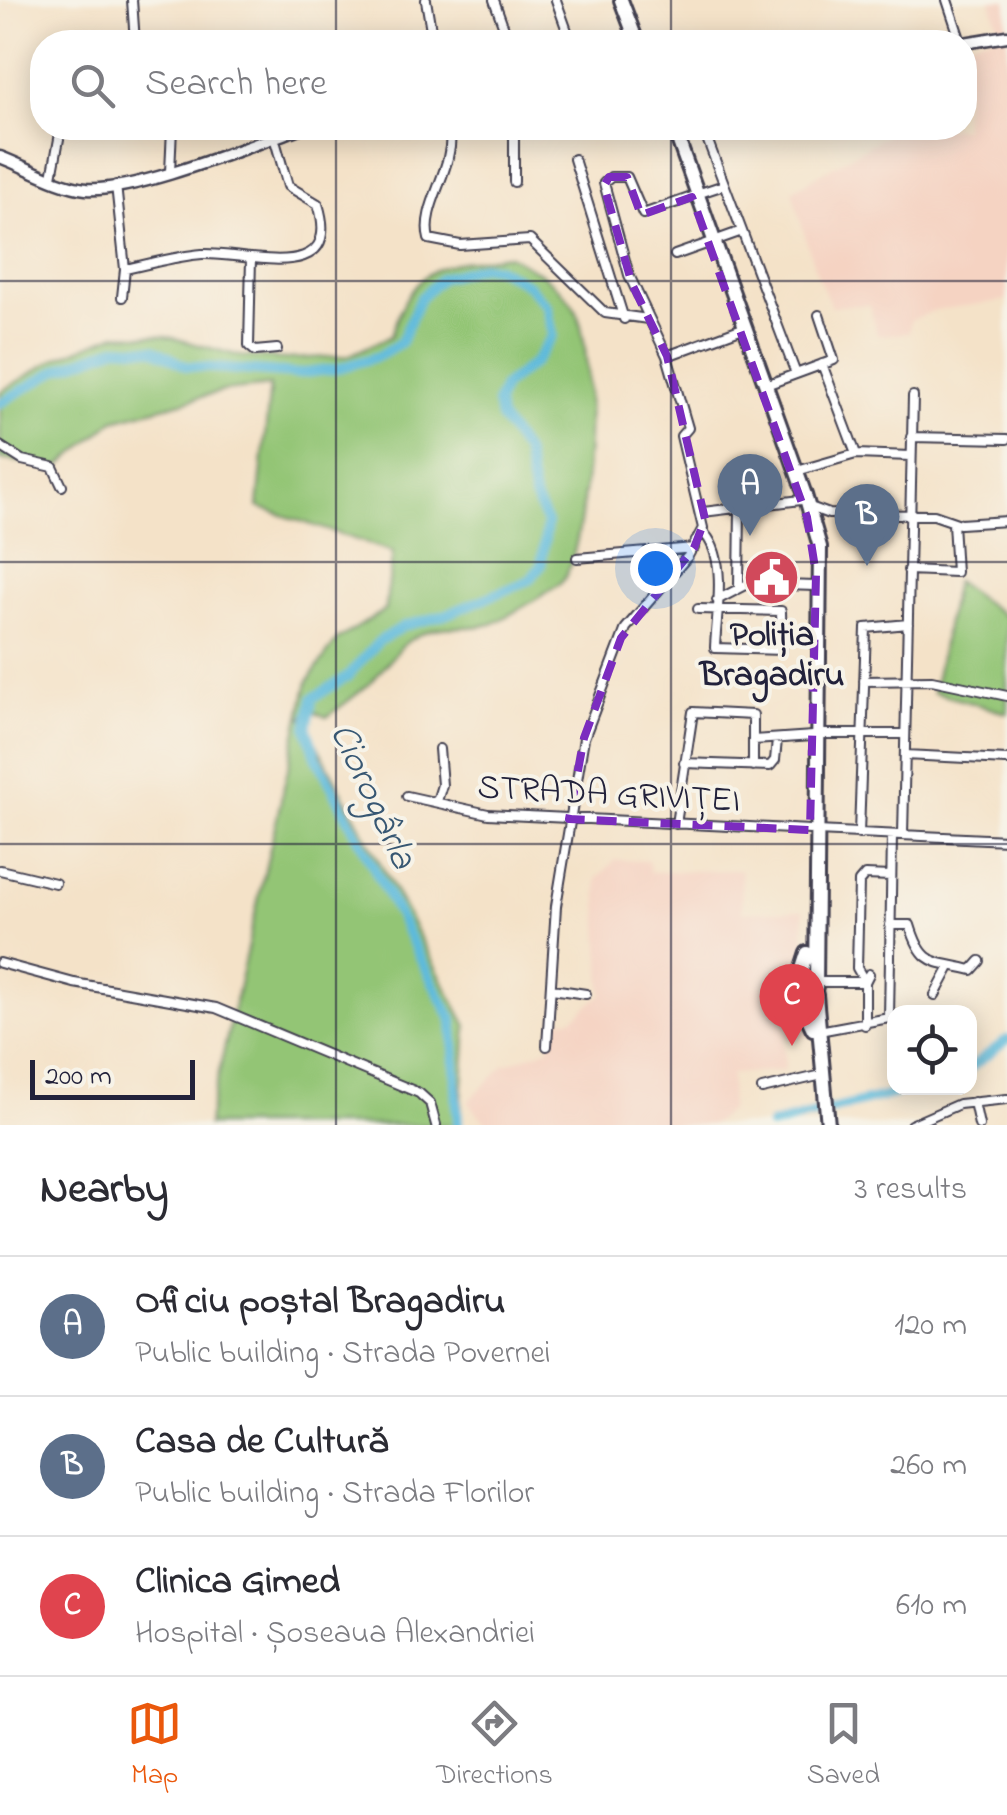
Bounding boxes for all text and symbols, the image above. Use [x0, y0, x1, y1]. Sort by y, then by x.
search box [30, 30, 977, 140]
text: Search here [145, 57, 327, 113]
icon: search [65, 58, 120, 113]
pin: A [718, 454, 782, 536]
pin: B [834, 484, 900, 566]
your location [630, 543, 681, 594]
public building icon: Poliția Bragadiru [742, 547, 802, 607]
place label: Poliția Bragadiru [698, 611, 844, 703]
water label: Ciorogârla [313, 714, 430, 879]
street label: STRADA GRIVIȚEI [476, 763, 742, 828]
pin: C [760, 964, 824, 1046]
map controls [887, 1005, 977, 1095]
button: locate [887, 1005, 977, 1095]
scale bar [30, 1055, 195, 1100]
text: 200 m [45, 1057, 112, 1098]
text: Nearby [40, 1160, 168, 1221]
text: 3 results [855, 1167, 967, 1214]
text: Oficiu poștal Bragadiru [135, 1275, 505, 1331]
text: A [63, 1303, 82, 1350]
text: 120 m [894, 1303, 967, 1350]
text: Public building · Strada Povernei [135, 1331, 551, 1378]
text: Casa de Cultură [135, 1415, 388, 1471]
text: B [62, 1443, 83, 1490]
text: 260 m [890, 1443, 967, 1490]
text: Public building · Strada Florilor [135, 1471, 534, 1518]
text: Clinica Gimed [135, 1555, 340, 1611]
text: C [64, 1583, 81, 1630]
text: 610 m [896, 1583, 967, 1630]
text: Hospital · Șoseaua Alexandriei [135, 1611, 535, 1658]
tab: Map [127, 1696, 182, 1797]
tab: Directions [436, 1696, 553, 1797]
tab: Saved [807, 1696, 880, 1797]

